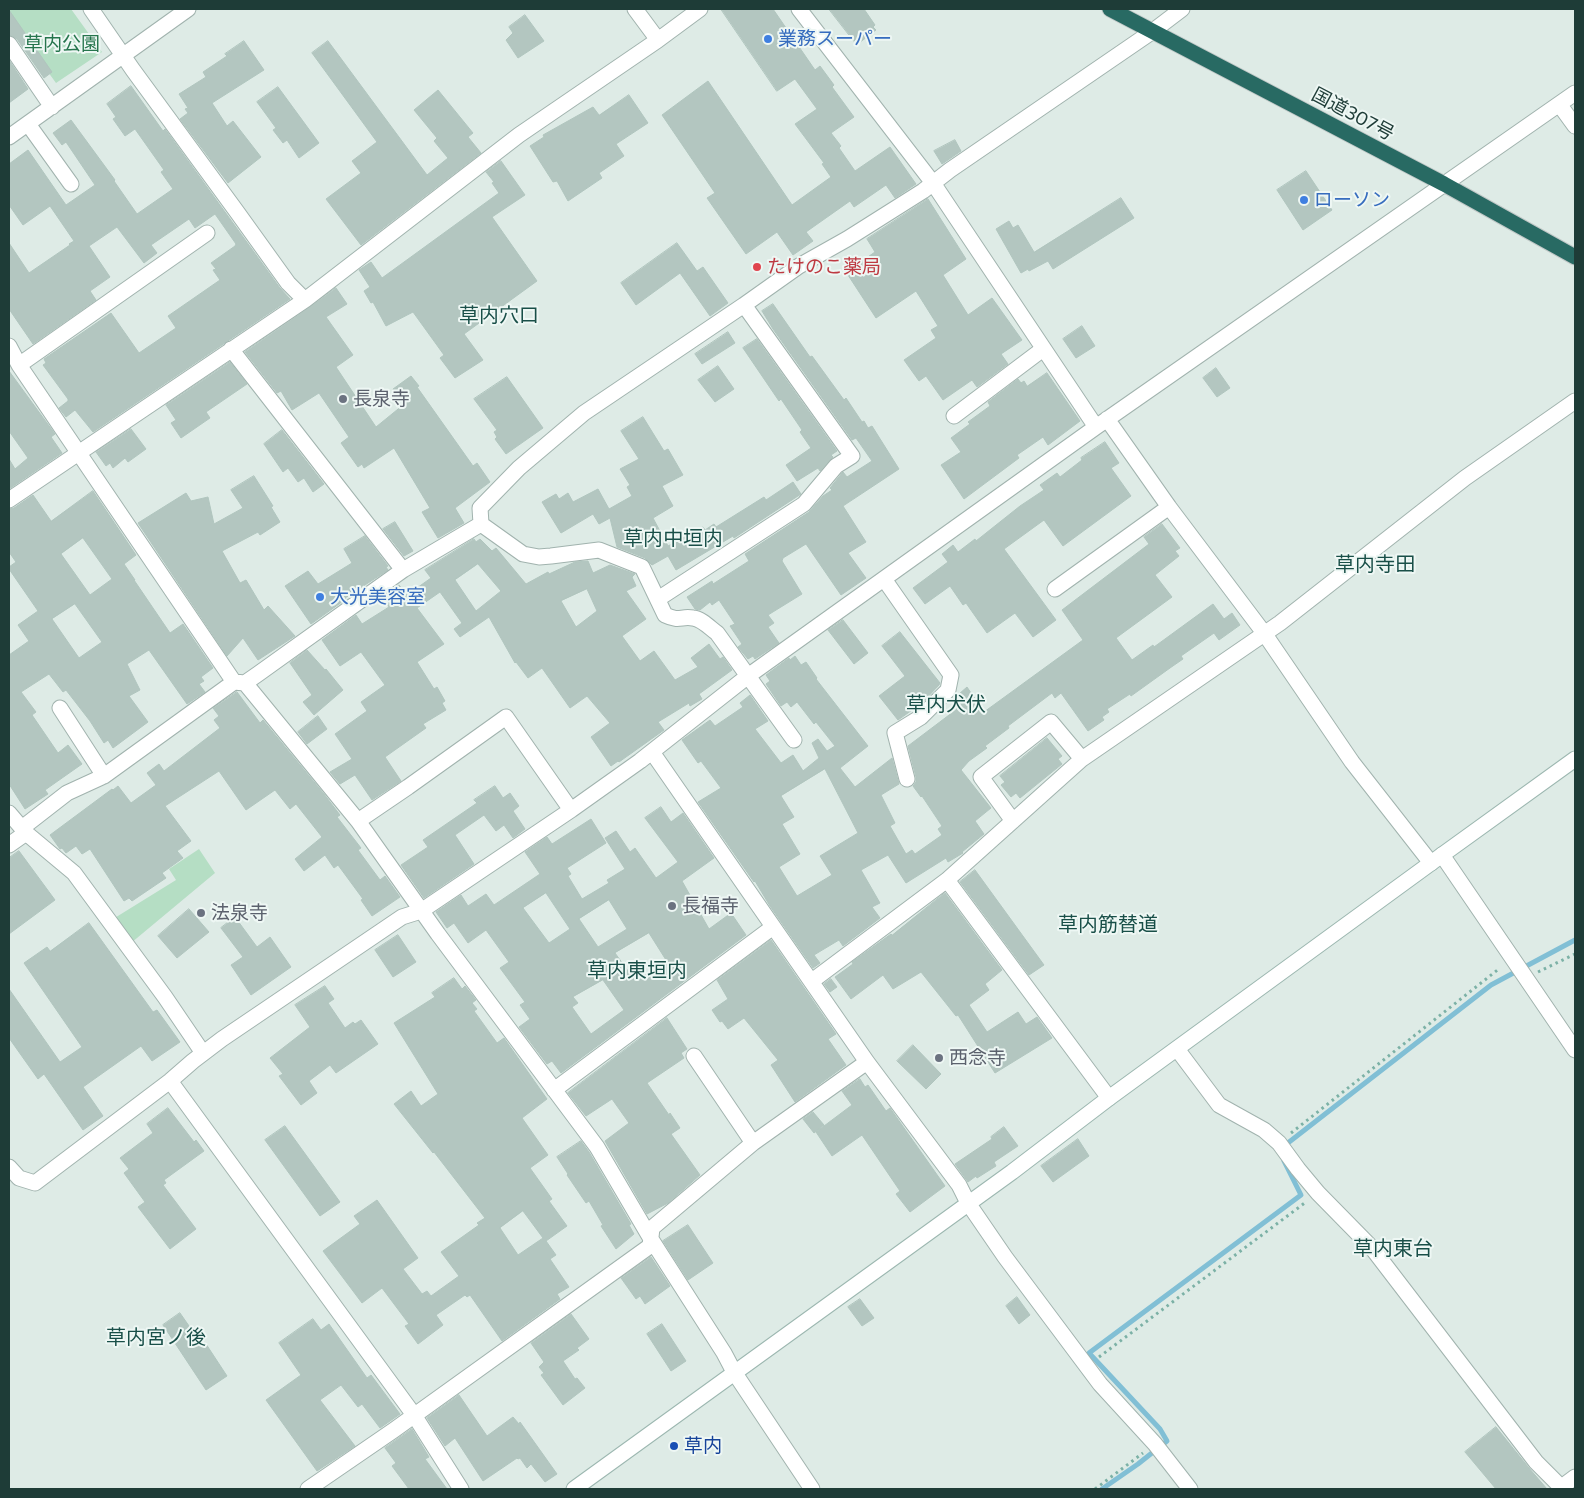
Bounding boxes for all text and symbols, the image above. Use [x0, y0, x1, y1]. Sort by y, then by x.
place label: 業務スーパー [778, 28, 892, 50]
park label: 草内公園 [24, 33, 100, 55]
marker: 業務スーパー [762, 33, 774, 45]
street label: 国道307号 [1308, 83, 1398, 145]
place label: ローソン [1314, 189, 1390, 211]
marker: ローソン [1298, 194, 1310, 206]
place label: たけのこ薬局 [767, 256, 881, 278]
marker: たけのこ薬局 [751, 261, 763, 273]
district label: 草内穴口 [459, 303, 539, 327]
place label: 長泉寺 [353, 388, 410, 410]
marker: 長泉寺 [337, 393, 349, 405]
district label: 草内中垣内 [623, 526, 723, 550]
district label: 草内寺田 [1335, 552, 1415, 576]
place label: 大光美容室 [330, 586, 425, 608]
marker: 大光美容室 [314, 591, 326, 603]
district label: 草内犬伏 [906, 692, 986, 716]
place label: 長福寺 [682, 895, 739, 917]
marker: 長福寺 [666, 900, 678, 912]
place label: 法泉寺 [211, 902, 268, 924]
marker: 法泉寺 [195, 907, 207, 919]
district label: 草内筋替道 [1058, 912, 1158, 936]
district label: 草内東垣内 [587, 958, 687, 982]
place label: 西念寺 [949, 1047, 1006, 1069]
marker: 西念寺 [933, 1052, 945, 1064]
district label: 草内東台 [1353, 1236, 1433, 1260]
district label: 草内宮ノ後 [106, 1325, 206, 1349]
place label: 草内 [684, 1435, 722, 1457]
marker: 草内 [668, 1440, 680, 1452]

